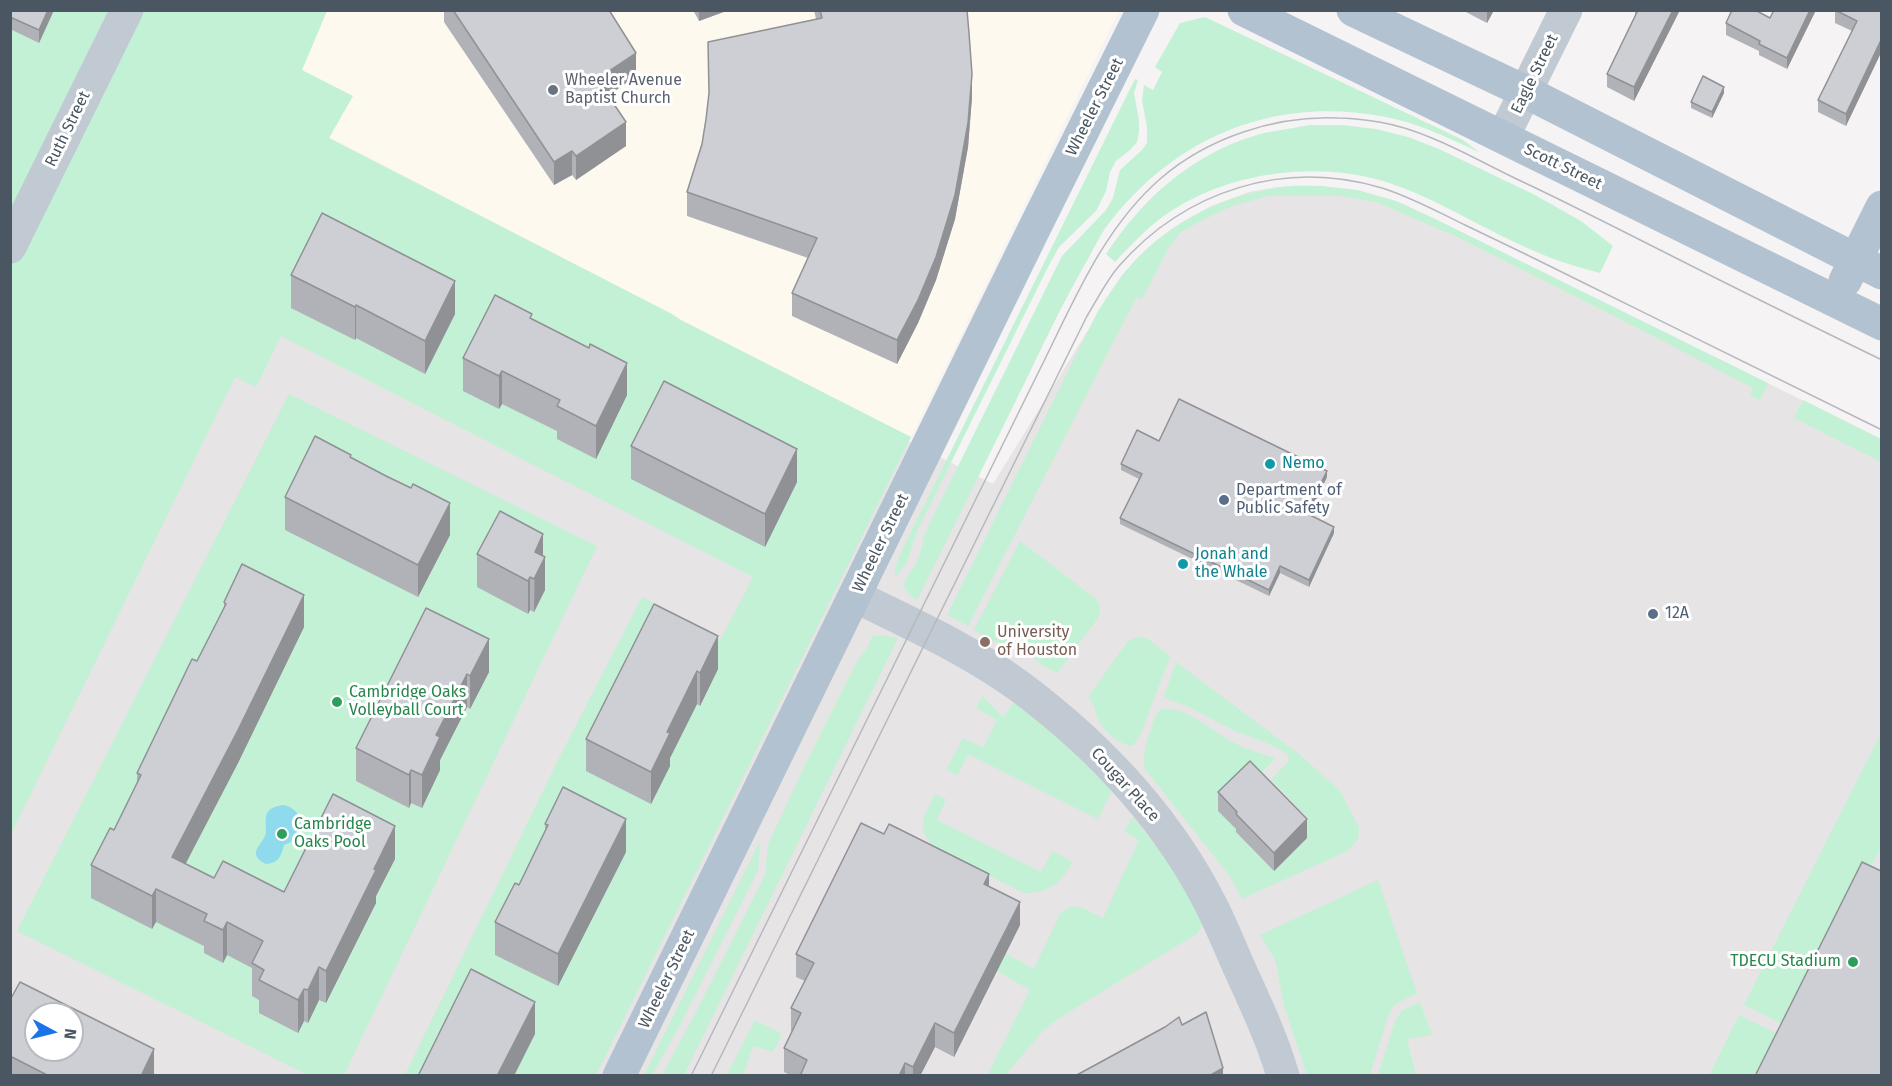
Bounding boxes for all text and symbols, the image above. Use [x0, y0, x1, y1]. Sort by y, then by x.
street label: Eagle Street [1507, 31, 1563, 117]
street label: Wheeler Street [1062, 55, 1128, 159]
place label: Wheeler Avenue Baptist Church [565, 71, 682, 109]
marker: Wheeler Avenue Baptist Church [546, 83, 560, 97]
street label: Ruth Street [41, 88, 95, 170]
street label: Scott Street [1521, 140, 1605, 194]
place label: Nemo [1282, 454, 1325, 474]
marker: Nemo [1263, 457, 1277, 471]
place label: Department of Public Safety [1236, 481, 1342, 519]
street label: Wheeler Street [849, 491, 913, 595]
marker: Department of Public Safety [1217, 493, 1231, 507]
place label: Jonah and the Whale [1195, 545, 1269, 583]
marker: Jonah and the Whale [1176, 557, 1190, 571]
place label: 12A [1665, 604, 1689, 624]
marker: 12A [1646, 607, 1660, 621]
place label: University of Houston [997, 623, 1077, 661]
marker: University of Houston [978, 635, 992, 649]
place label: Cambridge Oaks Volleyball Court [349, 683, 466, 721]
marker: Cambridge Oaks Volleyball Court [330, 695, 344, 709]
street label: Cougar Place [1087, 744, 1163, 826]
place label: Cambridge Oaks Pool [294, 815, 372, 853]
marker: Cambridge Oaks Pool [275, 827, 289, 841]
street label: Wheeler Street [635, 927, 699, 1031]
place label: TDECU Stadium [1730, 952, 1841, 972]
marker: TDECU Stadium [1846, 955, 1860, 969]
north arrow [24, 1002, 84, 1062]
text: N [60, 1028, 80, 1040]

